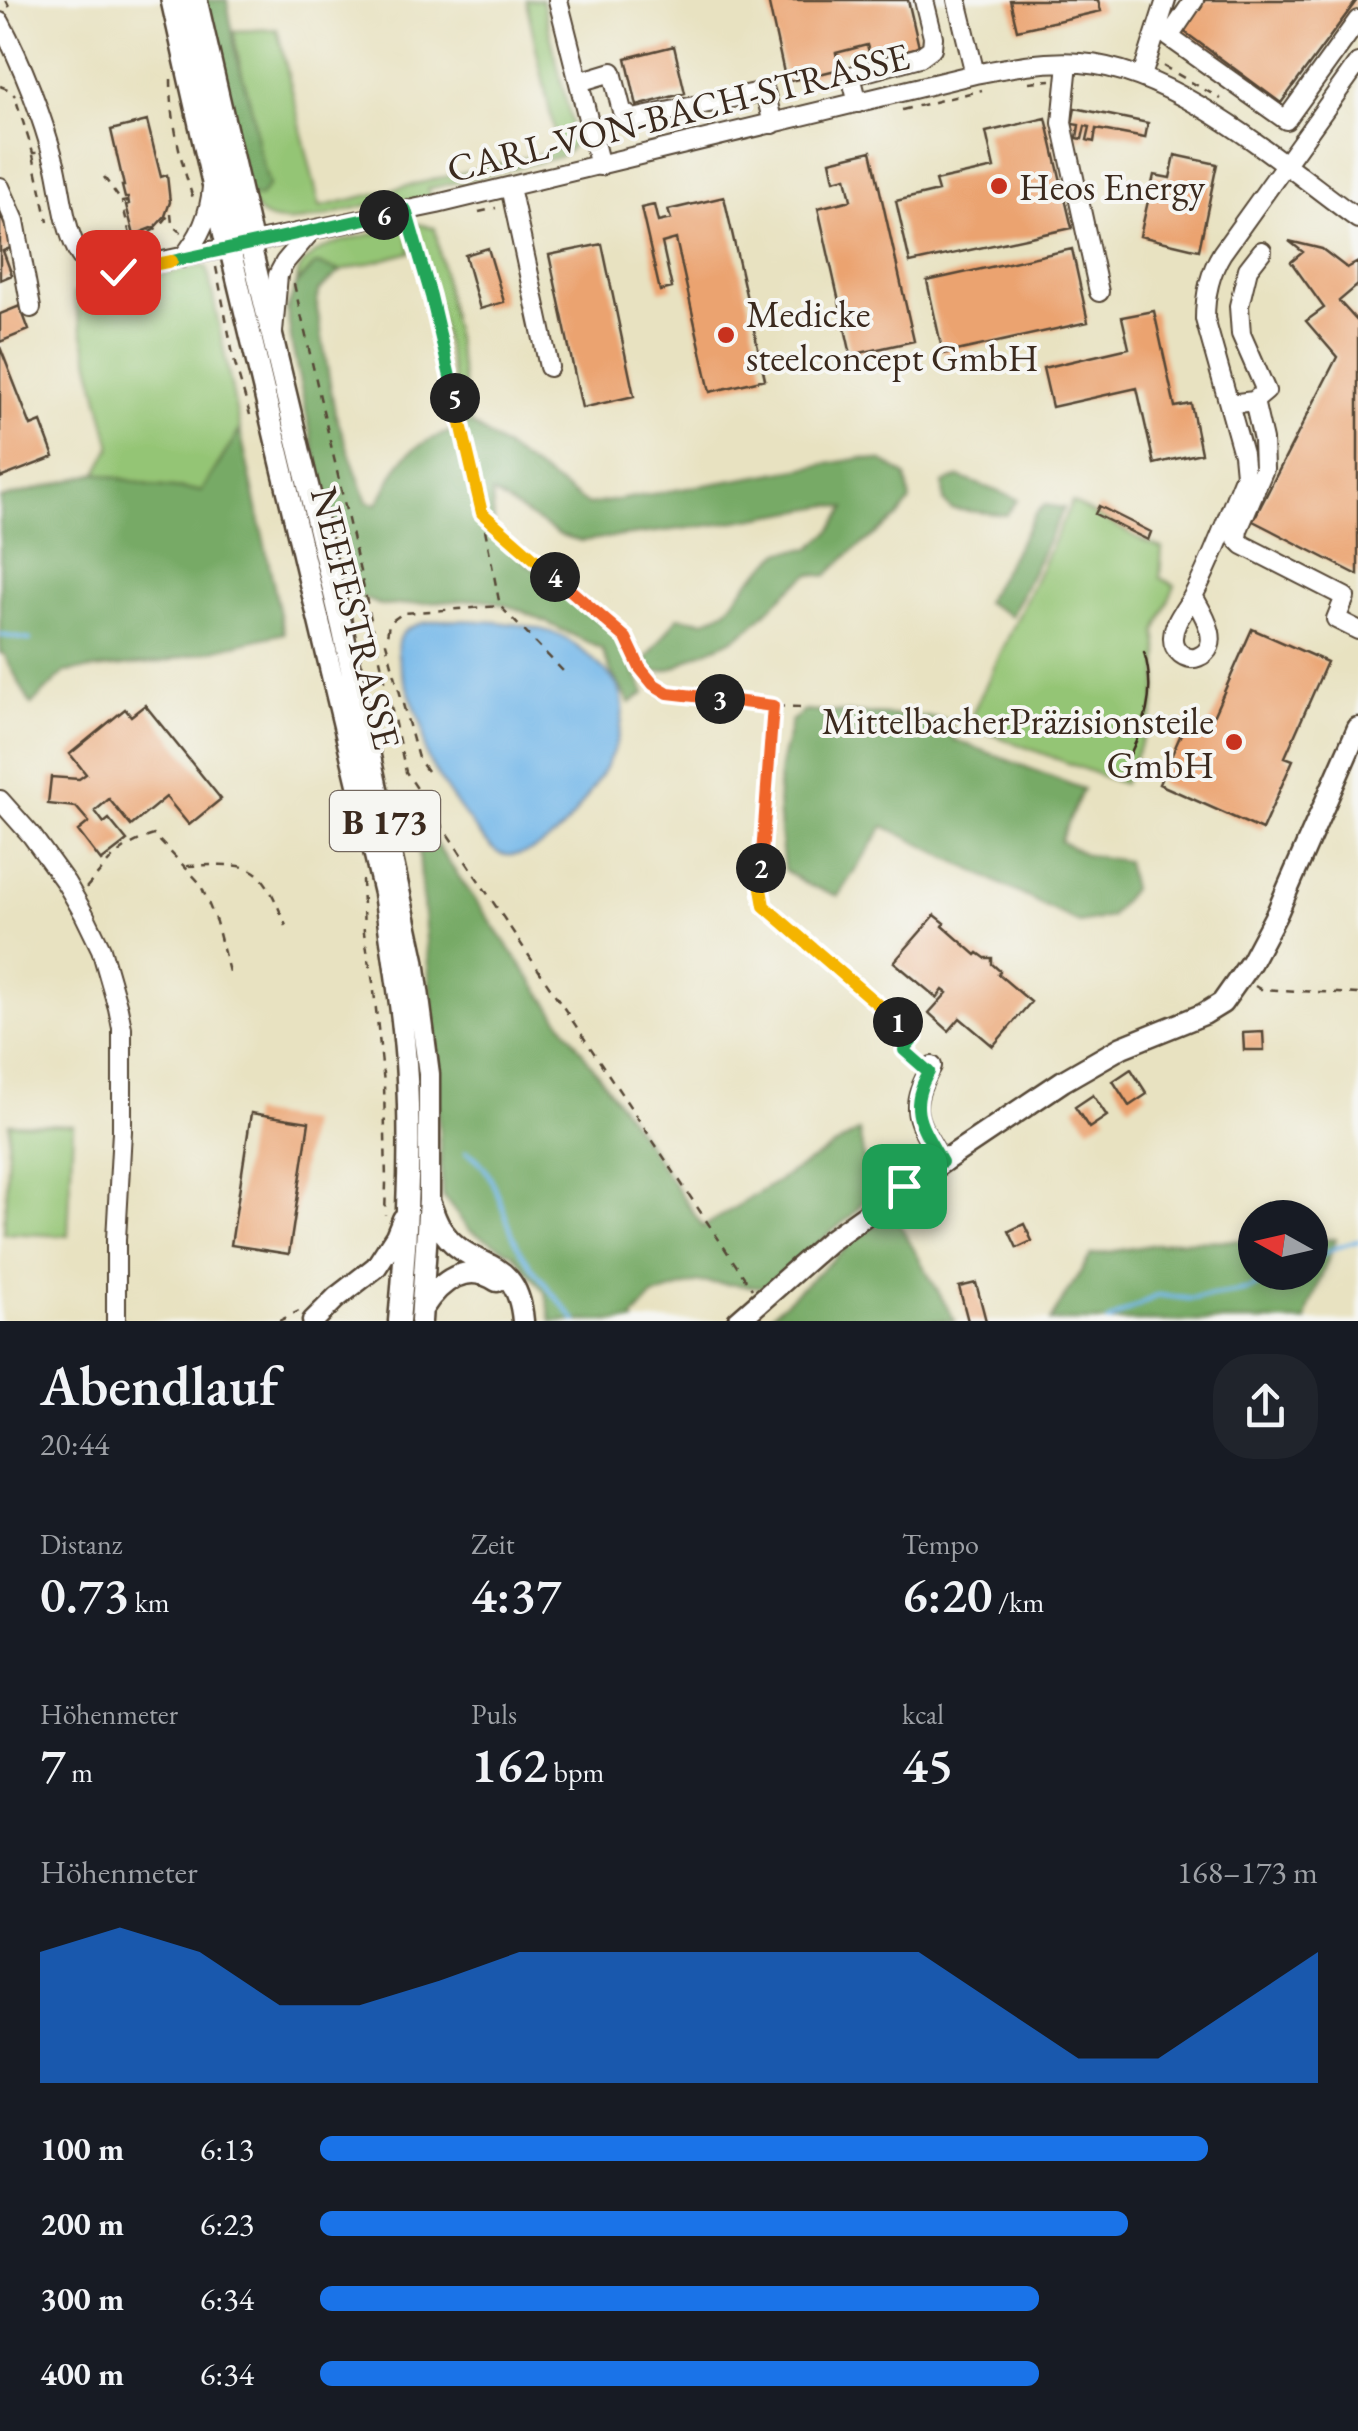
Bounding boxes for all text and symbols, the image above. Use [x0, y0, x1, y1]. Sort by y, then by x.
street label: CARL-VON-BACH-STRASSE [442, 31, 914, 193]
place label: Heos Energy [1019, 162, 1205, 211]
marker: Heos Energy [988, 175, 1010, 197]
pin: 6 [359, 190, 409, 240]
text: 6 [377, 197, 391, 233]
pin [76, 230, 161, 315]
icon: check [91, 245, 146, 300]
place label: Medicke steelconcept GmbH [746, 289, 1039, 382]
marker: Medicke steelconcept GmbH [715, 324, 737, 346]
pin: 5 [430, 373, 480, 423]
text: 5 [448, 380, 462, 416]
street label: NEEFESTRASSE [300, 482, 412, 754]
pin: 4 [530, 552, 580, 602]
text: 4 [548, 559, 562, 595]
pin: 3 [695, 674, 745, 724]
text: 3 [713, 681, 727, 717]
place label: MittelbacherPräzisionsteile GmbH [822, 696, 1214, 789]
marker: MittelbacherPräzisionsteile GmbH [1223, 731, 1245, 753]
road number: B 173 [330, 791, 440, 851]
pin: 2 [736, 843, 786, 893]
text: 2 [754, 850, 768, 886]
pin: 1 [873, 997, 923, 1047]
text: 1 [891, 1004, 905, 1040]
pin [862, 1144, 947, 1229]
icon: arrive [877, 1159, 932, 1214]
north arrow [1238, 1200, 1328, 1290]
map controls [1238, 1200, 1328, 1290]
text: Abendlauf [40, 1350, 278, 1421]
button: share [1213, 1354, 1318, 1459]
text: 20:44 [40, 1423, 109, 1465]
text: Distanz [40, 1526, 122, 1562]
text: Zeit [471, 1526, 514, 1562]
text: Tempo [902, 1526, 979, 1562]
text: 0.73 [40, 1562, 129, 1627]
text: 4:37 [471, 1562, 562, 1627]
text: 6:20 [902, 1562, 993, 1627]
text: km [129, 1584, 170, 1620]
text: /km [993, 1584, 1044, 1620]
text: Höhenmeter [40, 1696, 178, 1732]
text: Puls [471, 1696, 517, 1732]
text: kcal [902, 1696, 944, 1732]
text: 7 [40, 1732, 66, 1797]
text: 162 [471, 1732, 548, 1797]
text: 45 [902, 1732, 953, 1797]
text: m [66, 1754, 93, 1790]
text: bpm [548, 1754, 604, 1790]
text: Höhenmeter [40, 1851, 198, 1893]
text: 168–173 m [1177, 1851, 1318, 1893]
text: 100 m [40, 2128, 124, 2170]
text: 6:13 [200, 2128, 254, 2170]
text: 200 m [40, 2203, 124, 2245]
text: 6:23 [200, 2203, 254, 2245]
text: 300 m [40, 2278, 124, 2320]
text: 6:34 [200, 2278, 254, 2320]
text: 400 m [40, 2353, 124, 2395]
text: 6:34 [200, 2353, 254, 2395]

